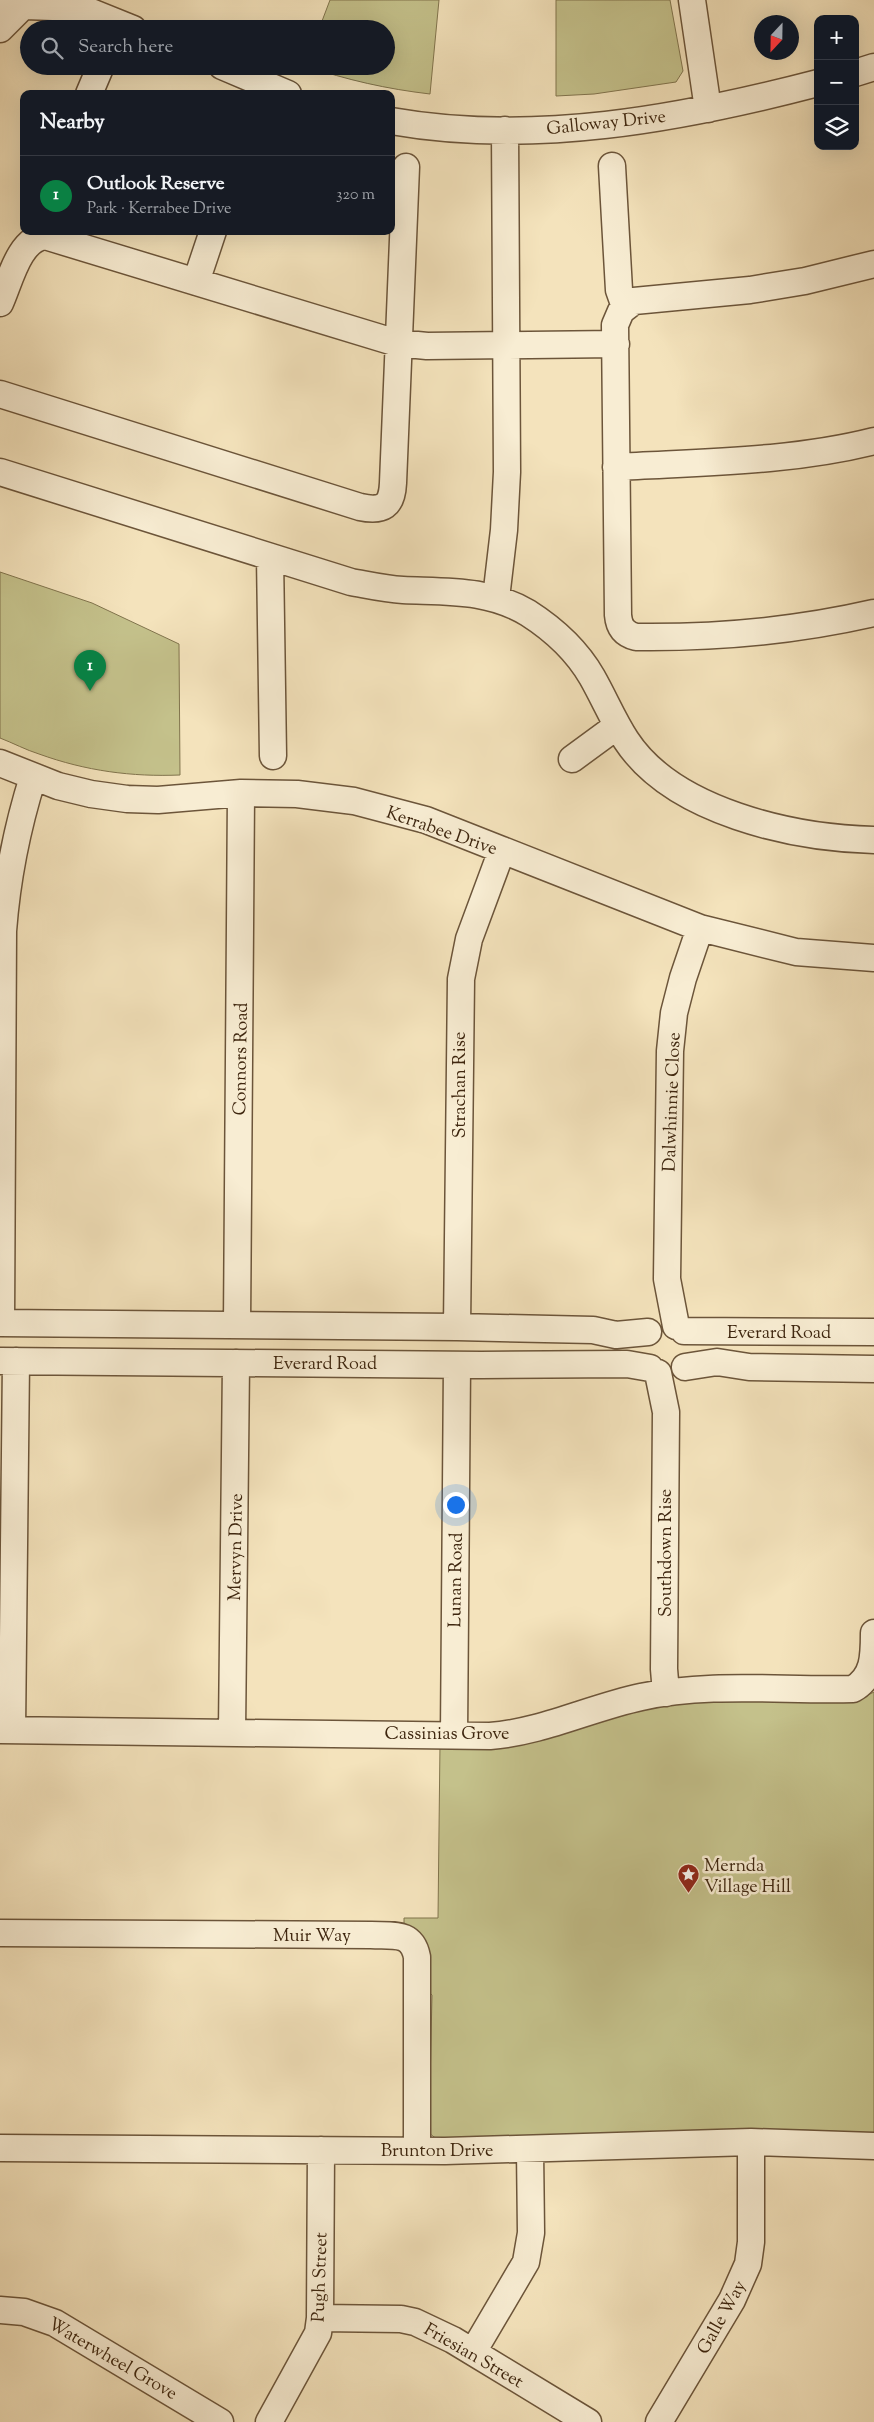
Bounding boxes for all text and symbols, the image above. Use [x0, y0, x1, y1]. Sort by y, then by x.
north arrow [754, 15, 799, 60]
map controls [814, 15, 859, 150]
button: + [814, 15, 859, 60]
search box [20, 20, 395, 75]
icon: search [38, 34, 66, 62]
text: Search here [78, 34, 173, 61]
button: − [814, 60, 859, 105]
street label: Galloway Drive [545, 105, 667, 143]
button: layers [814, 105, 859, 150]
text: Nearby [40, 108, 105, 138]
text: Outlook Reserve [87, 171, 225, 198]
text: 1 [53, 184, 59, 207]
text: 320 m [336, 184, 375, 207]
text: Park · Kerrabee Drive [87, 198, 232, 221]
pin: 1 [74, 650, 106, 691]
street label: Kerrabee Drive [382, 801, 500, 863]
street label: Connors Road [228, 1002, 256, 1116]
street label: Strachan Rise [448, 1032, 474, 1138]
street label: Dalwhinnie Close [658, 1032, 688, 1172]
street label: Everard Road [727, 1321, 831, 1347]
street label: Everard Road [273, 1352, 377, 1378]
street label: Southdown Rise [654, 1489, 680, 1617]
your location [443, 1492, 469, 1518]
street label: Mervyn Drive [223, 1493, 251, 1601]
street label: Lunan Road [443, 1532, 471, 1628]
street label: Cassinias Grove [385, 1722, 509, 1748]
place label: Mernda Village Hill [704, 1854, 791, 1901]
place icon: Mernda Village Hill [676, 1863, 700, 1894]
street label: Muir Way [273, 1924, 351, 1950]
street label: Brunton Drive [381, 2139, 493, 2165]
street label: Pugh Street [306, 2232, 336, 2322]
street label: Galle Way [692, 2276, 754, 2360]
street label: Waterwheel Grove [42, 2312, 182, 2407]
street label: Friesian Street [418, 2318, 528, 2396]

